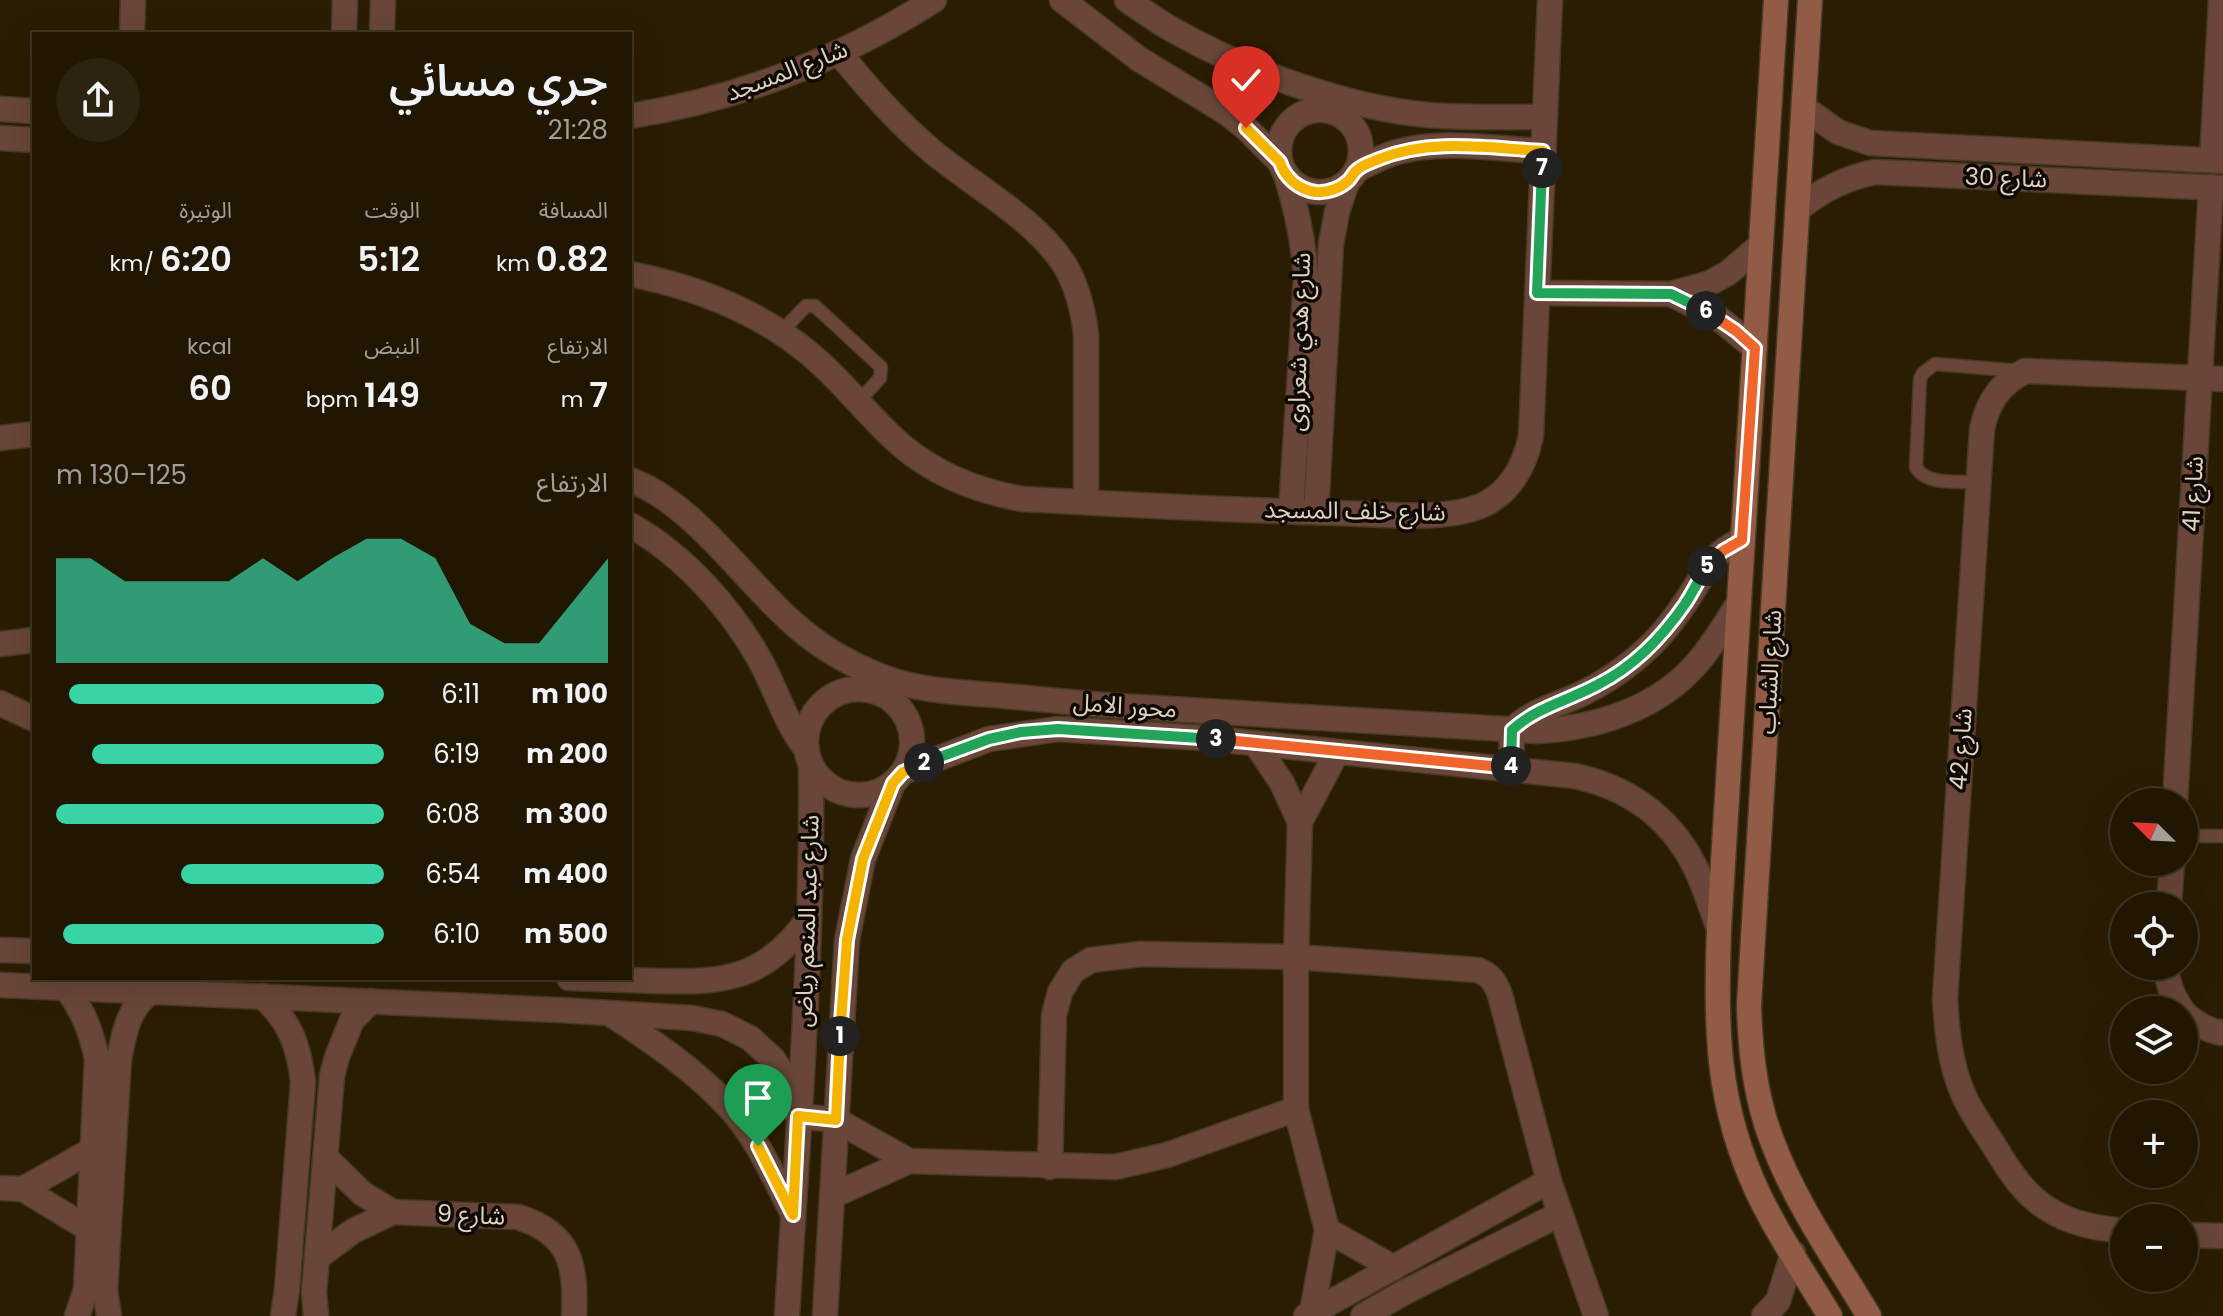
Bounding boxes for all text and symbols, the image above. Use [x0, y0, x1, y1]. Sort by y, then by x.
street label: شارع المسجد [721, 32, 853, 110]
pin [1212, 46, 1280, 128]
text: جري مسائي [389, 50, 608, 111]
button: share [56, 58, 140, 142]
icon: check [1224, 58, 1268, 102]
text: 21:28 [548, 112, 608, 148]
pin: 7 [1522, 148, 1562, 188]
text: 7 [1536, 152, 1548, 183]
street label: شارع 30 [1964, 160, 2048, 196]
text: الوتيرة [179, 195, 232, 226]
text: الوقت [365, 195, 420, 226]
text: المسافة [539, 195, 608, 226]
text: 6:20 [160, 235, 232, 283]
text: 5:12 [357, 235, 420, 283]
text: 0.82 [536, 235, 608, 283]
text: /km [109, 248, 160, 279]
text: km [496, 248, 536, 279]
street label: شارع هدي شعراوى [1279, 252, 1321, 432]
pin: 6 [1686, 291, 1726, 331]
text: 6 [1699, 295, 1713, 326]
text: kcal [187, 331, 232, 362]
text: النبض [364, 331, 420, 362]
text: الارتفاع [548, 331, 608, 362]
text: 60 [188, 364, 232, 412]
text: 149 [364, 371, 420, 419]
text: 7 [589, 371, 608, 419]
text: bpm [306, 384, 364, 415]
text: m [561, 384, 589, 415]
street label: شارع 41 [2174, 455, 2212, 533]
text: 125–130 m [56, 457, 187, 493]
text: الارتفاع [537, 465, 608, 501]
street label: شارع خلف المسجد [1264, 492, 1446, 530]
pin: 5 [1687, 546, 1727, 586]
text: 5 [1700, 550, 1714, 581]
street label: شارع الشباب [1750, 609, 1790, 735]
text: 6:11 [441, 676, 480, 712]
text: 100 m [531, 676, 608, 712]
street label: محور الامل [1072, 685, 1178, 726]
street label: شارع 42 [1941, 707, 1981, 791]
pin: 3 [1196, 719, 1236, 759]
text: 3 [1209, 723, 1223, 754]
text: 6:19 [433, 736, 480, 772]
text: 200 m [526, 736, 608, 772]
pin: 2 [904, 743, 944, 783]
pin: 4 [1491, 746, 1531, 786]
text: 2 [918, 747, 930, 778]
text: 4 [1504, 750, 1518, 781]
north arrow [2110, 788, 2198, 876]
map controls [2110, 788, 2198, 1292]
text: 6:08 [425, 796, 480, 832]
text: 300 m [525, 796, 608, 832]
street label: شارع عبد المنعم رياض [786, 814, 828, 1028]
text: 6:54 [425, 856, 480, 892]
text: 400 m [523, 856, 608, 892]
button: locate [2110, 892, 2198, 980]
text: 6:10 [433, 916, 480, 952]
text: 500 m [524, 916, 608, 952]
button: layers [2110, 996, 2198, 1084]
pin: 1 [820, 1016, 860, 1056]
text: 1 [836, 1020, 844, 1051]
pin [724, 1064, 792, 1146]
icon: arrive [736, 1076, 780, 1120]
button: + [2110, 1100, 2198, 1188]
street label: شارع 9 [436, 1196, 506, 1234]
button: − [2110, 1204, 2198, 1292]

